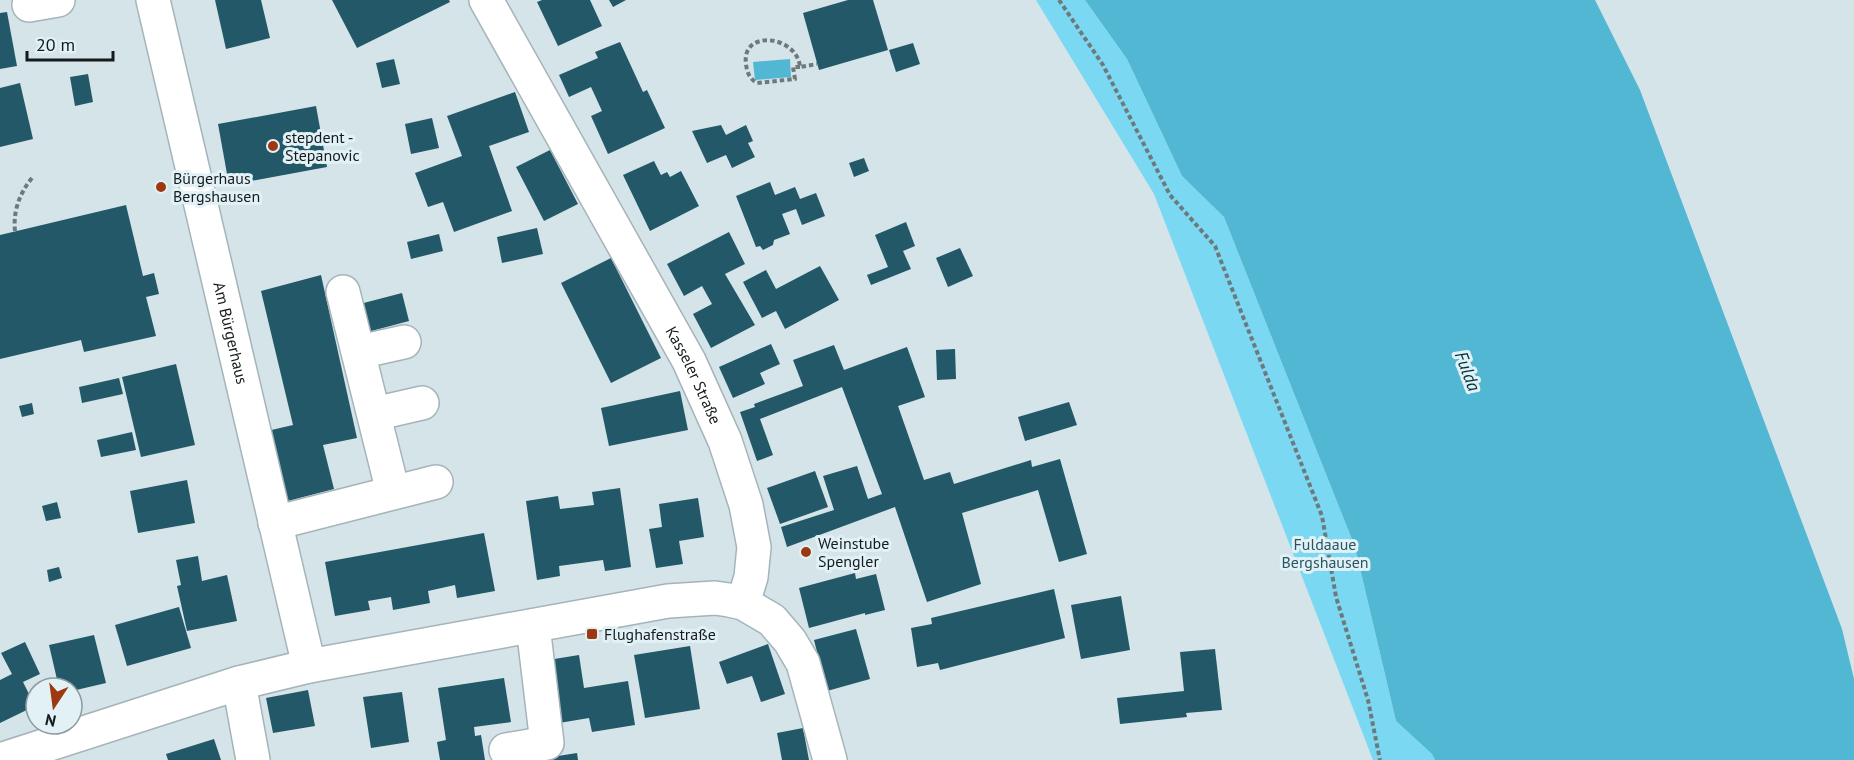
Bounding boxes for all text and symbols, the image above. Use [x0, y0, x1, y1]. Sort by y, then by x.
scale bar [27, 24, 112, 62]
text: 20 m [36, 33, 75, 56]
place label: stepdent - Stepanovic [285, 127, 360, 165]
marker: stepdent - Stepanovic [266, 139, 280, 153]
place label: Bürgerhaus Bergshausen [173, 168, 260, 206]
marker: Bürgerhaus Bergshausen [154, 180, 168, 194]
street label: Am Bürgerhaus [209, 280, 253, 386]
street label: Kasseler Straße [661, 323, 726, 427]
water label: Fulda [1450, 348, 1486, 394]
place label: Weinstube Spengler [818, 533, 889, 571]
park label: Fuldaaue Bergshausen [1281, 534, 1369, 572]
marker: Weinstube Spengler [799, 545, 813, 559]
place label: Flughafenstraße [604, 624, 716, 644]
marker: Flughafenstraße [585, 627, 599, 641]
north arrow [24, 676, 84, 736]
text: N [43, 710, 58, 732]

